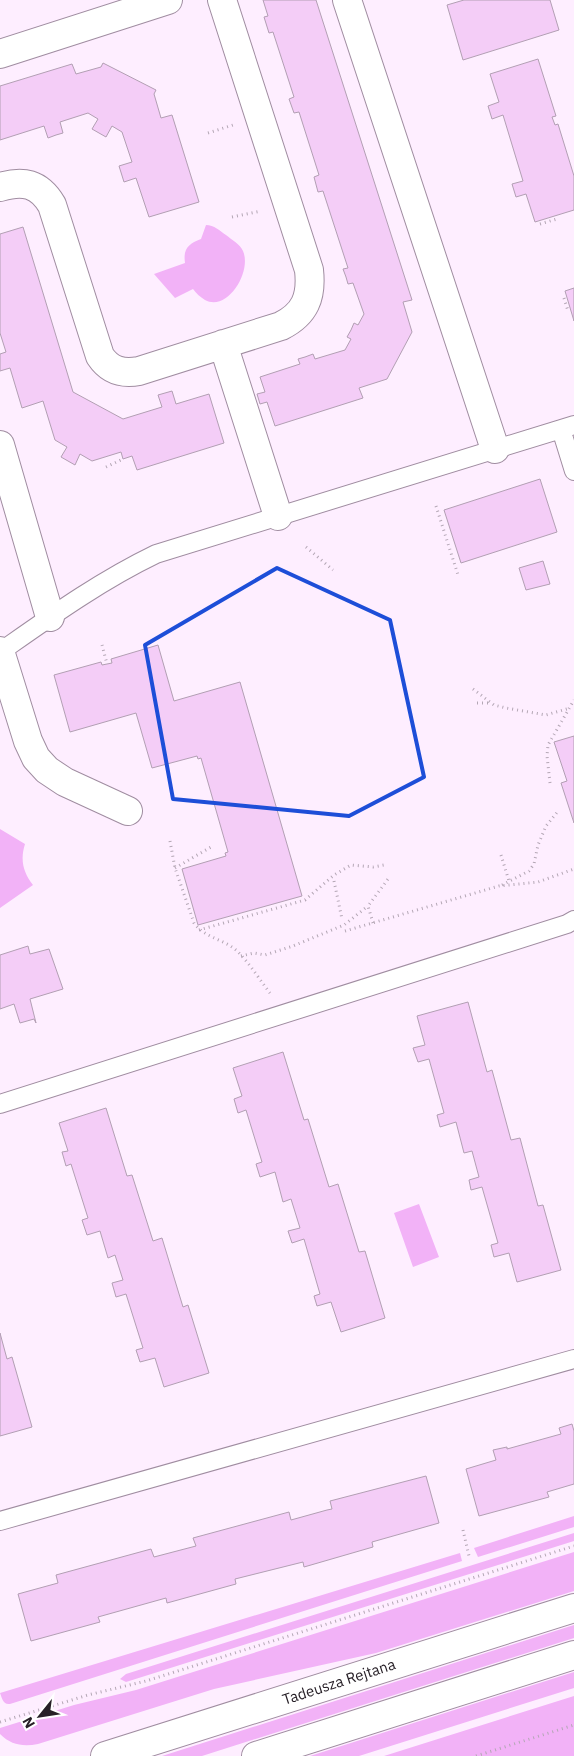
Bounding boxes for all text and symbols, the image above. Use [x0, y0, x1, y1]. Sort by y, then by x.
street label: Tadeusza Rejtana [280, 1654, 398, 1709]
north arrow [15, 1691, 65, 1741]
text: N [18, 1714, 39, 1731]

